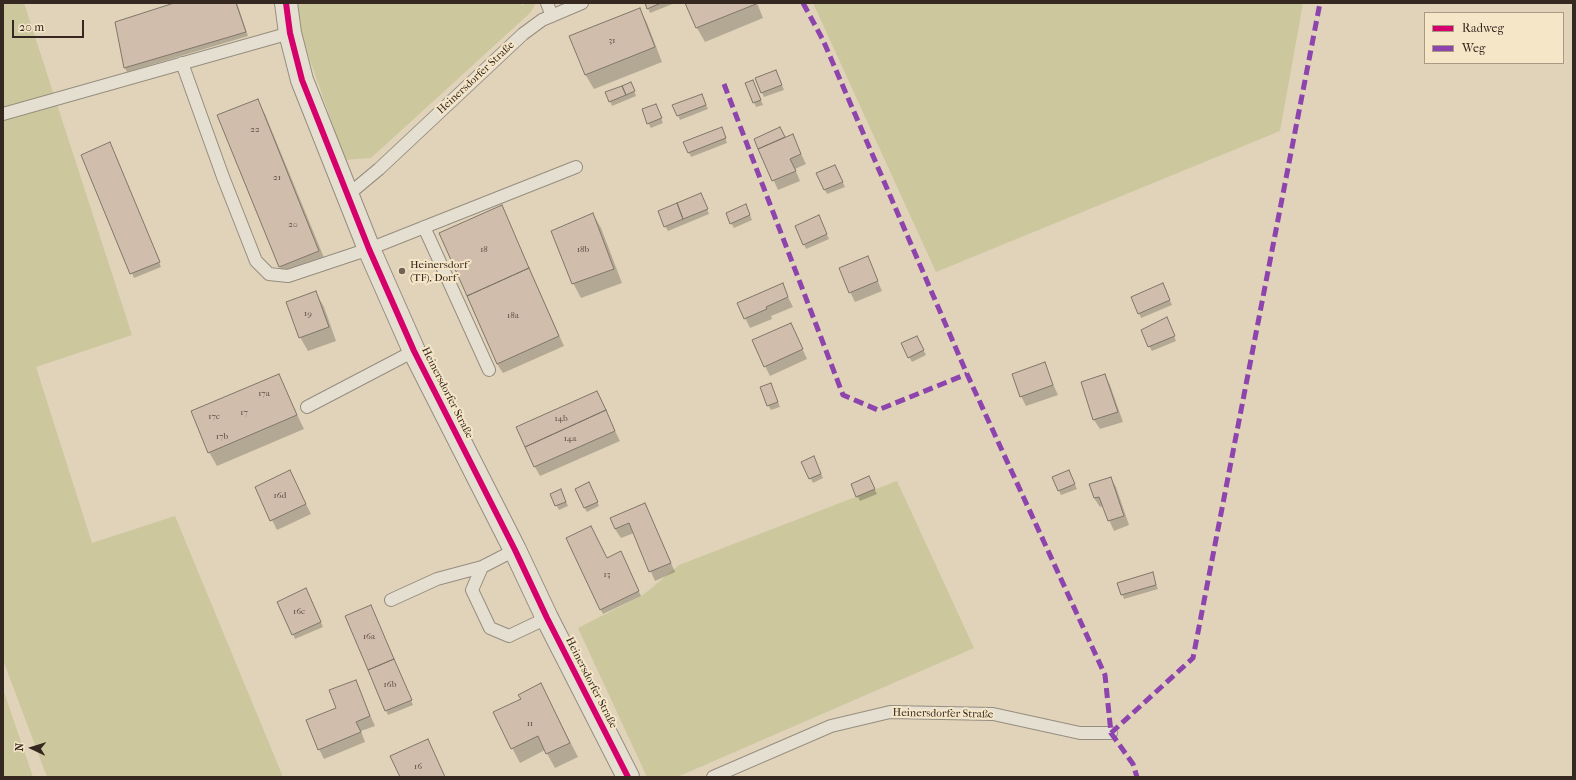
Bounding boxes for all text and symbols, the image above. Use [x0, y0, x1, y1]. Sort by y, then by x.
scale bar [14, 12, 86, 38]
legend [1424, 12, 1564, 64]
text: 20 m [19, 20, 44, 34]
text: Radweg [1462, 21, 1504, 35]
house number: 31 [609, 36, 615, 46]
street label: Heinersdorfer Straße [435, 39, 517, 117]
text: Weg [1462, 41, 1485, 55]
house number: 22 [250, 125, 260, 135]
house number: 21 [273, 173, 281, 183]
house number: 20 [288, 220, 298, 230]
house number: 18 [480, 245, 488, 255]
house number: 18b [577, 245, 589, 255]
place label: Heinersdorf (TF), Dorf [410, 258, 468, 284]
marker: Heinersdorf (TF), Dorf [397, 266, 407, 276]
house number: 19 [304, 309, 312, 319]
house number: 18a [507, 311, 519, 321]
street label: Heinersdorfer Straße [418, 345, 476, 441]
house number: 17a [258, 389, 270, 399]
house number: 17 [240, 408, 248, 418]
house number: 17c [208, 412, 220, 422]
house number: 14b [554, 414, 568, 424]
house number: 17b [216, 432, 228, 442]
house number: 14a [564, 434, 576, 444]
house number: 16d [274, 491, 286, 501]
house number: 13 [604, 570, 610, 580]
house number: 16c [293, 607, 305, 617]
house number: 16a [363, 632, 375, 642]
street label: Heinersdorfer Straße [562, 635, 620, 731]
house number: 16b [384, 680, 396, 690]
street label: Heinersdorfer Straße [893, 707, 993, 721]
house number: 11 [527, 719, 533, 729]
north arrow [12, 728, 52, 768]
text: N [13, 743, 26, 752]
house number: 16 [414, 762, 422, 772]

